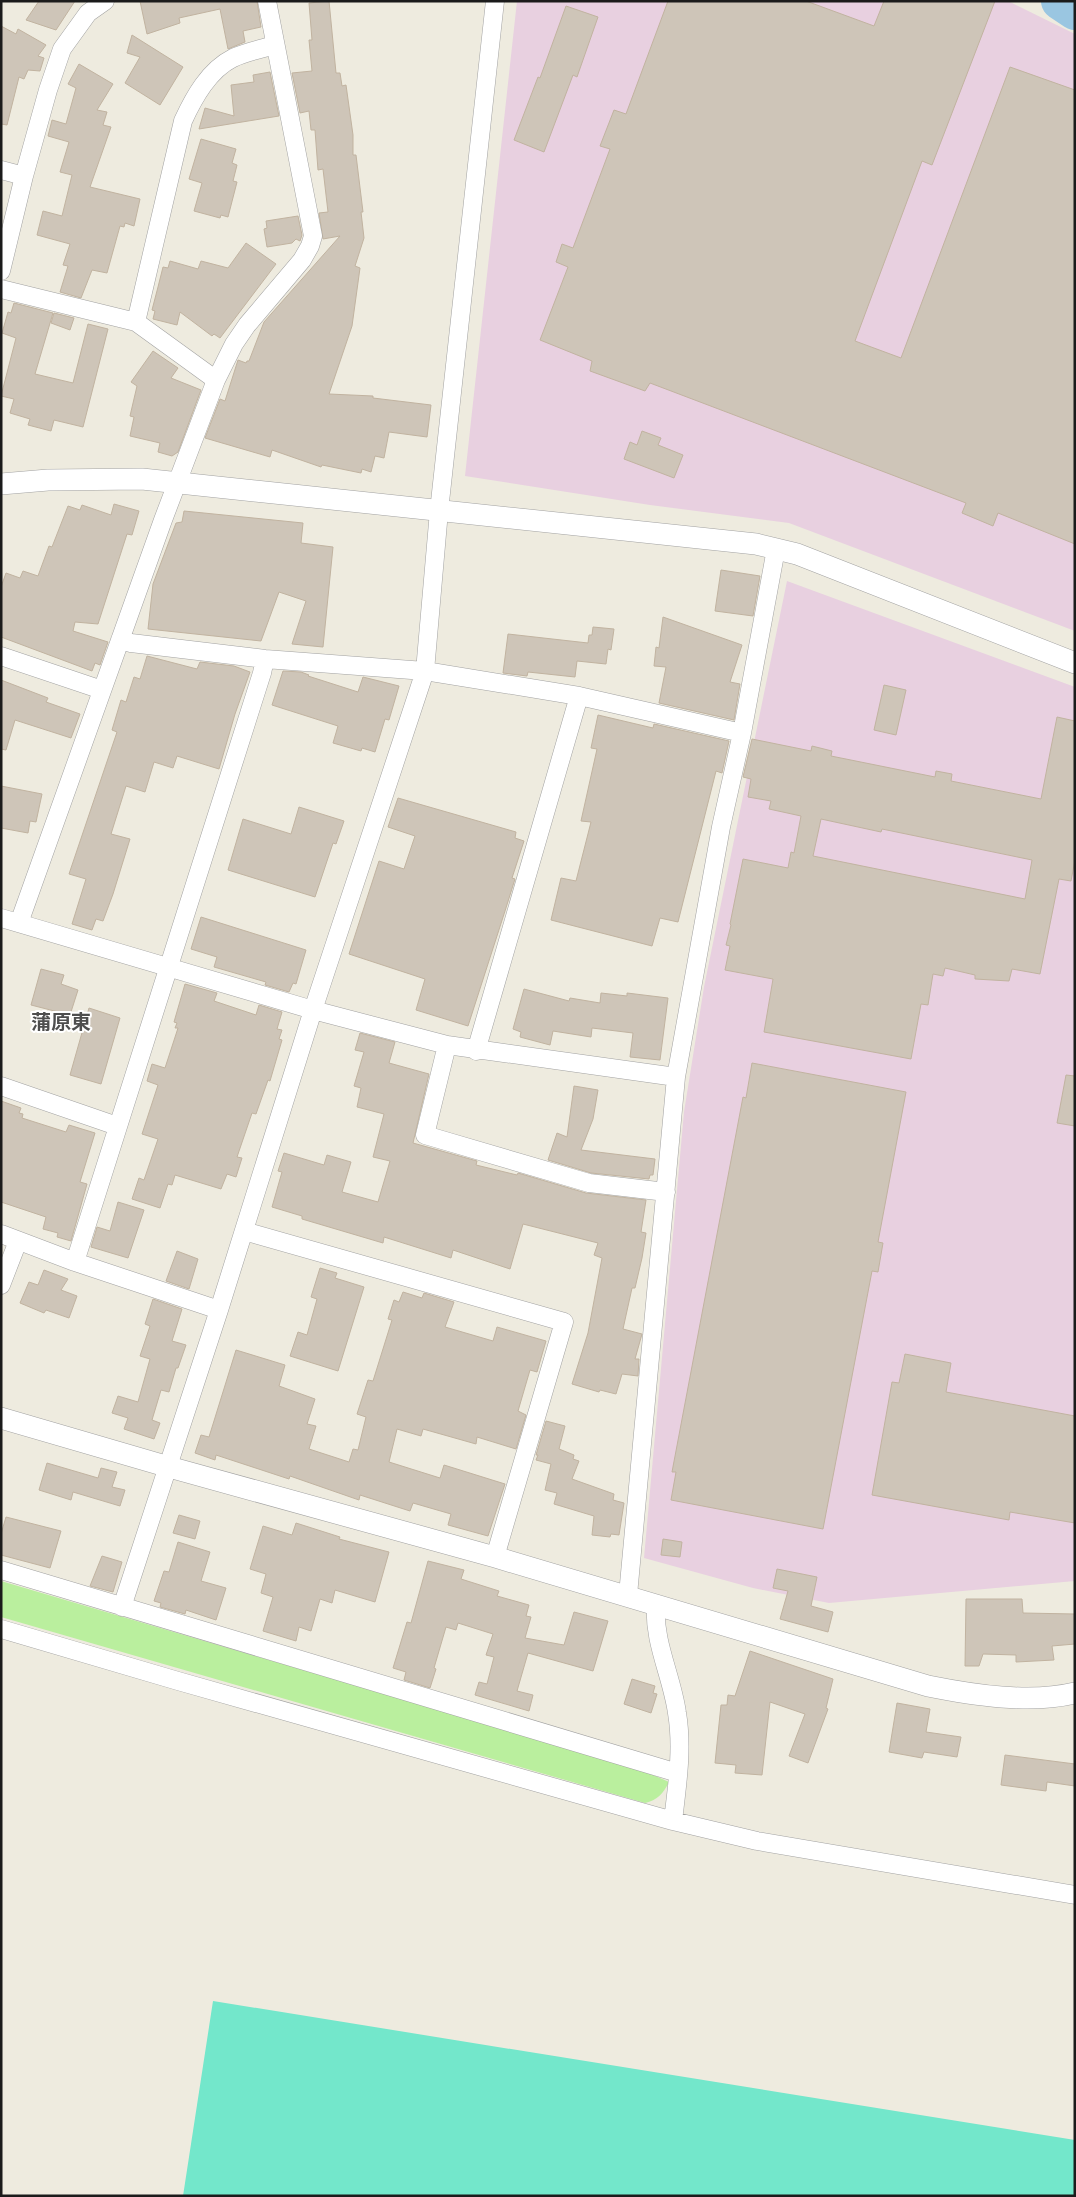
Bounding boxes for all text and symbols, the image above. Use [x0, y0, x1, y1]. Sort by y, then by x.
district label: 蒲原東 [31, 1009, 91, 1035]

